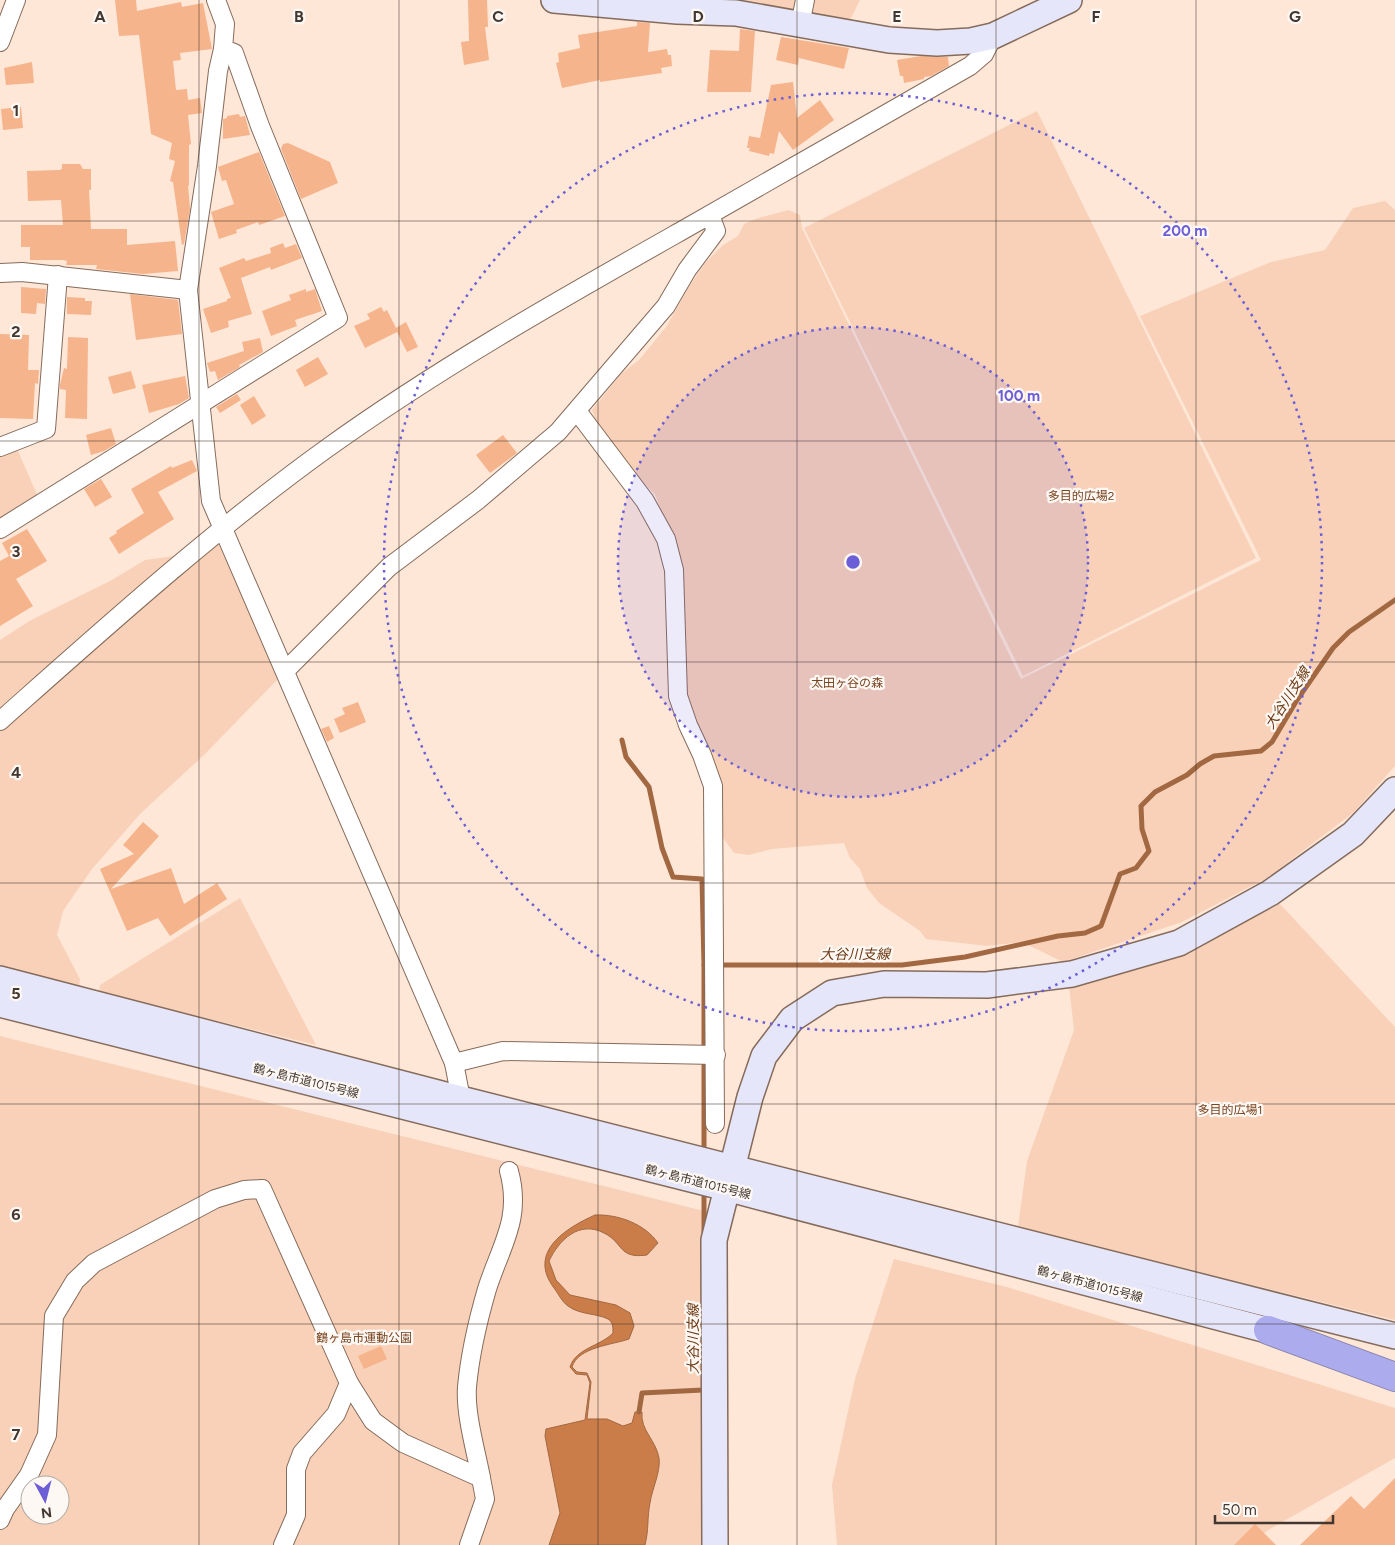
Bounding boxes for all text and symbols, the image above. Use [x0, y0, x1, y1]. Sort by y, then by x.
text: A [94, 7, 106, 26]
text: B [294, 7, 304, 26]
text: C [492, 7, 504, 26]
text: D [692, 7, 704, 26]
text: E [892, 7, 902, 26]
text: F [1092, 7, 1101, 26]
text: G [1289, 7, 1301, 26]
text: 1 [13, 101, 19, 120]
text: 200 m [1163, 222, 1207, 240]
text: 2 [11, 322, 21, 341]
text: 100 m [998, 387, 1040, 405]
park label: 多目的広場2 [1048, 489, 1114, 503]
text: 3 [12, 542, 21, 561]
centre of rings [844, 553, 862, 571]
water label: 大谷川支線 [1261, 663, 1315, 732]
park label: 太田ヶ谷の森 [811, 676, 883, 690]
text: 4 [11, 763, 21, 782]
water label: 大谷川支線 [820, 946, 892, 963]
text: 5 [11, 984, 21, 1003]
street label: 鶴ヶ島市道1015号線 [252, 1061, 360, 1101]
park label: 多目的広場1 [1198, 1103, 1262, 1117]
street label: 鶴ヶ島市道1015号線 [644, 1162, 752, 1202]
text: 6 [11, 1205, 21, 1224]
street label: 鶴ヶ島市道1015号線 [1036, 1263, 1144, 1305]
water label: 大谷川支線 [685, 1302, 702, 1374]
park label: 鶴ヶ島市運動公園 [316, 1331, 412, 1345]
text: 7 [12, 1425, 21, 1444]
north arrow [20, 1475, 70, 1525]
scale bar [1215, 1492, 1332, 1524]
text: 50 m [1222, 1501, 1257, 1519]
text: N [40, 1503, 53, 1522]

